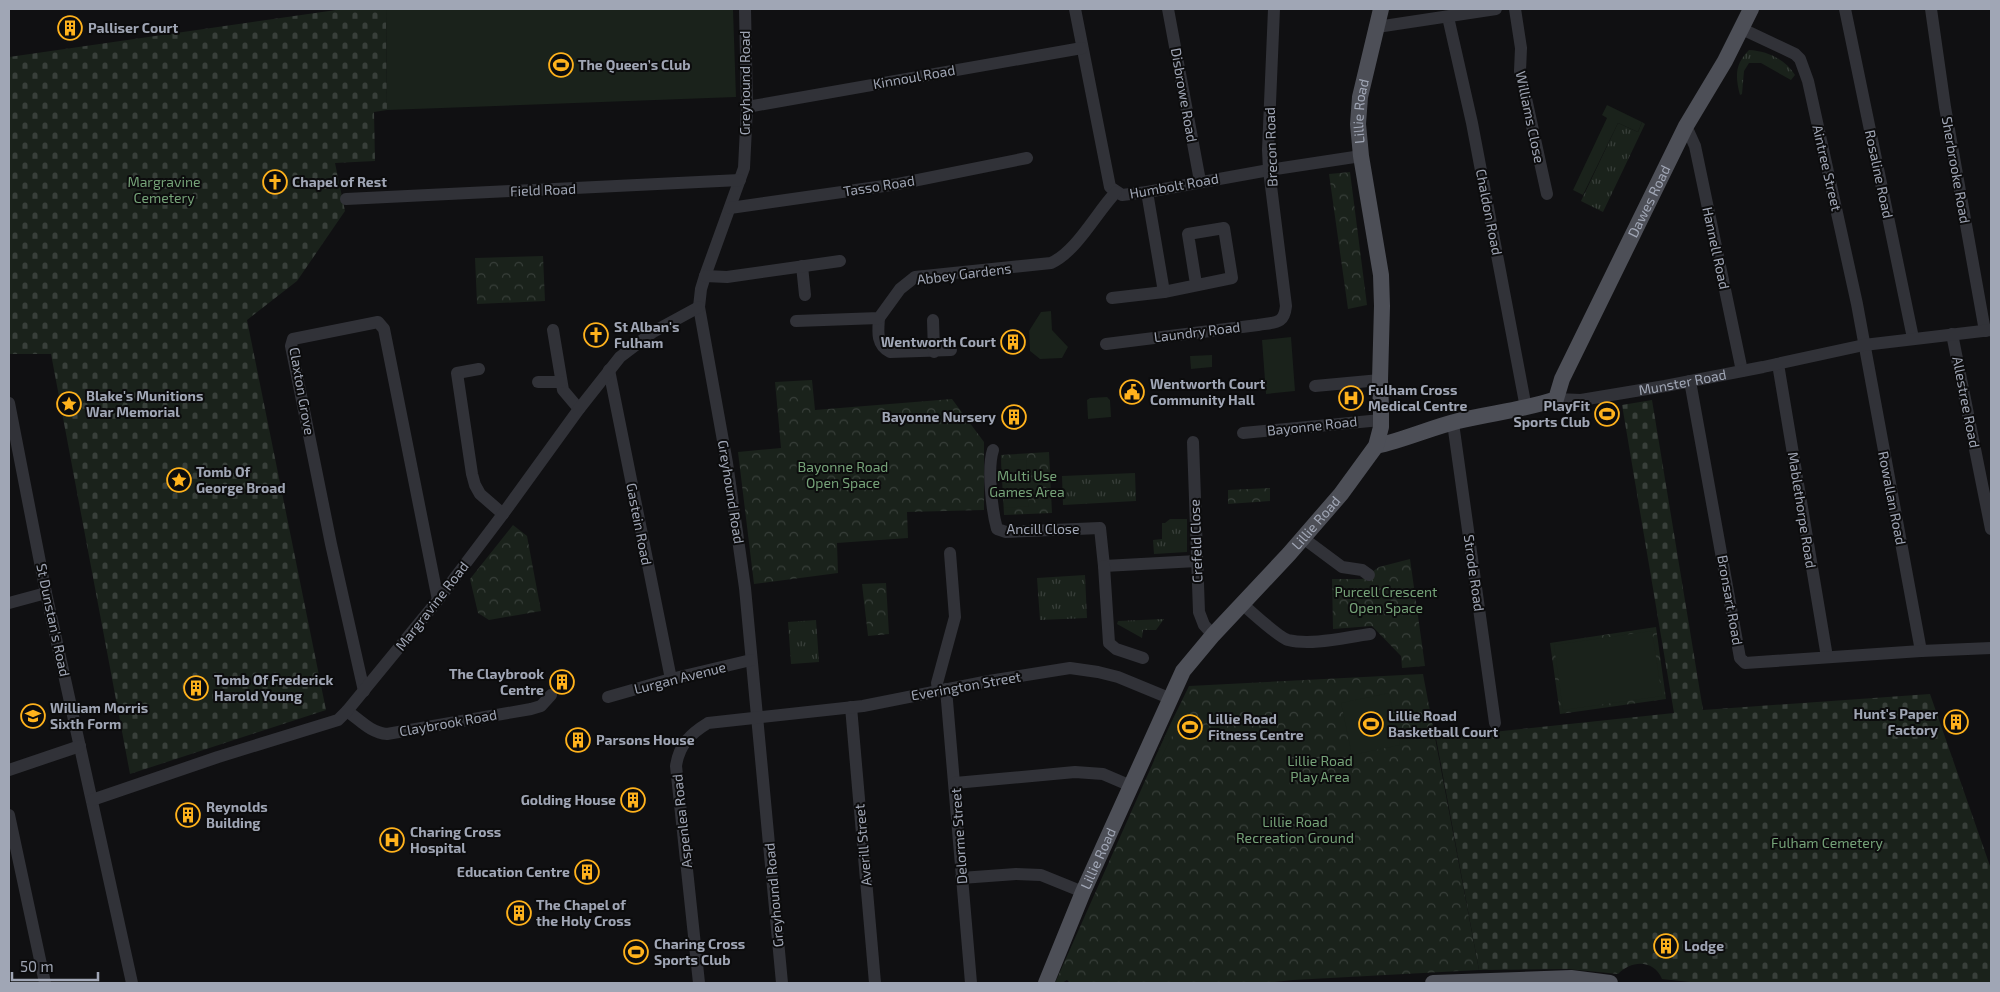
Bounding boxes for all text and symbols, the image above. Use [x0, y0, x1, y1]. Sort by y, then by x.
building icon: Palliser Court [57, 15, 83, 41]
place label: Palliser Court [88, 19, 178, 36]
street label: Greyhound Road [736, 31, 753, 135]
street label: Disbrowe Road [1168, 46, 1201, 143]
sports icon: The Queen’s Club [548, 52, 574, 78]
place label: The Queen’s Club [578, 56, 691, 74]
street label: Kinnoul Road [872, 61, 956, 92]
street label: Williams Close [1512, 69, 1549, 164]
street label: Lillie Road [1349, 77, 1372, 145]
street label: Brecon Road [1261, 107, 1280, 187]
street label: Sherbrooke Road [1939, 115, 1974, 225]
street label: Aintree Street [1809, 123, 1846, 213]
street label: Rosaline Road [1862, 128, 1897, 220]
street label: Dawes Road [1624, 162, 1674, 240]
street label: Chaldon Road [1473, 167, 1506, 256]
church icon: Chapel of Rest [262, 169, 288, 195]
street label: Humbolt Road [1128, 169, 1220, 202]
street label: Tasso Road [842, 171, 916, 200]
park label: Margravine Cemetery [127, 173, 201, 206]
place label: Chapel of Rest [292, 173, 387, 190]
street label: Field Road [510, 180, 576, 199]
street label: Hannell Road [1699, 205, 1734, 291]
street label: Abbey Gardens [916, 259, 1012, 288]
place label: St Alban's Fulham [614, 318, 679, 351]
street label: Laundry Road [1153, 318, 1241, 345]
church icon: St Alban's Fulham [583, 322, 609, 348]
building icon: Wentworth Court [1000, 329, 1026, 355]
place label: Wentworth Court [881, 333, 996, 350]
street label: Claxton Grove [286, 346, 319, 436]
street label: Allestree Road [1949, 355, 1984, 449]
street label: Munster Road [1637, 365, 1728, 398]
place label: Wentworth Court Community Hall [1150, 375, 1266, 408]
public building icon: Wentworth Court Community Hall [1119, 379, 1145, 405]
place label: Fulham Cross Medical Centre [1368, 381, 1467, 414]
hospital icon: Fulham Cross Medical Centre [1338, 385, 1364, 411]
place label: Blake's Munitions War Memorial [86, 387, 203, 420]
place icon: Blake's Munitions War Memorial [56, 391, 82, 417]
place label: PlayFit Sports Club [1514, 397, 1590, 430]
sports icon: PlayFit Sports Club [1594, 401, 1620, 427]
building icon: Bayonne Nursery [1001, 404, 1027, 430]
place label: Bayonne Nursery [882, 408, 996, 425]
street label: Bayonne Road [1266, 412, 1358, 439]
street label: Greyhound Road [715, 439, 748, 545]
street label: Mablethorpe Road [1785, 450, 1820, 569]
street label: Rowallan Road [1875, 450, 1910, 546]
park label: Bayonne Road Open Space [798, 458, 888, 491]
place label: Tomb Of George Broad [196, 463, 286, 496]
place icon: Tomb Of George Broad [166, 467, 192, 493]
park label: Multi Use Games Area [989, 467, 1065, 500]
street label: Gastein Road [623, 481, 656, 566]
street label: Lillie Road [1288, 492, 1343, 553]
street label: Crefeld Close [1186, 499, 1205, 583]
street label: Ancill Close [1007, 520, 1079, 537]
street label: Strode Road [1461, 533, 1488, 612]
street label: Bronsart Road [1714, 553, 1747, 646]
street label: Margravine Road [391, 558, 472, 654]
street label: St Dunstan's Road [33, 562, 74, 678]
park label: Purcell Crescent Open Space [1335, 583, 1437, 616]
street label: Lurgan Avenue [632, 658, 728, 697]
place label: The Claybrook Centre [449, 665, 544, 698]
street label: Everington Street [910, 667, 1022, 704]
building icon: The Claybrook Centre [549, 669, 575, 695]
place label: Tomb Of Frederick Harold Young [214, 671, 334, 704]
building icon: Tomb Of Frederick Harold Young [183, 675, 209, 701]
place label: William Morris Sixth Form [50, 699, 148, 732]
school or university icon: William Morris Sixth Form [20, 703, 46, 729]
place label: Hunt's Paper Factory [1854, 705, 1938, 738]
street label: Claybrook Road [398, 706, 498, 739]
place label: Lillie Road Basketball Court [1388, 707, 1499, 740]
building icon: Hunt's Paper Factory [1943, 709, 1969, 735]
place label: Lillie Road Fitness Centre [1208, 710, 1304, 743]
sports icon: Lillie Road Basketball Court [1358, 711, 1384, 737]
sports icon: Lillie Road Fitness Centre [1177, 714, 1203, 740]
building icon: Parsons House [565, 727, 591, 753]
place label: Parsons House [596, 731, 695, 748]
park label: Lillie Road Play Area [1287, 752, 1353, 785]
street label: Aspenlea Road [668, 773, 695, 869]
building icon: Golding House [620, 787, 646, 813]
street label: Delorme Street [947, 787, 970, 885]
place label: Golding House [521, 791, 616, 808]
place label: Reynolds Building [206, 798, 268, 831]
building icon: Reynolds Building [175, 802, 201, 828]
street label: Averill Street [850, 803, 875, 887]
park label: Lillie Road Recreation Ground [1236, 813, 1354, 846]
place label: Charing Cross Hospital [410, 823, 501, 856]
street label: Lillie Road [1076, 825, 1119, 892]
hospital icon: Charing Cross Hospital [379, 827, 405, 853]
park label: Fulham Cemetery [1771, 834, 1883, 851]
street label: Greyhound Road [760, 842, 787, 948]
building icon: Education Centre [574, 859, 600, 885]
place label: Education Centre [457, 863, 570, 880]
place label: The Chapel of the Holy Cross [536, 896, 631, 929]
building icon: The Chapel of the Holy Cross [506, 900, 532, 926]
building icon: Lodge [1653, 933, 1679, 959]
place label: Charing Cross Sports Club [654, 935, 745, 968]
place label: Lodge [1684, 937, 1724, 954]
sports icon: Charing Cross Sports Club [623, 939, 649, 965]
scale bar [12, 950, 99, 982]
text: 50 m [20, 957, 54, 975]

